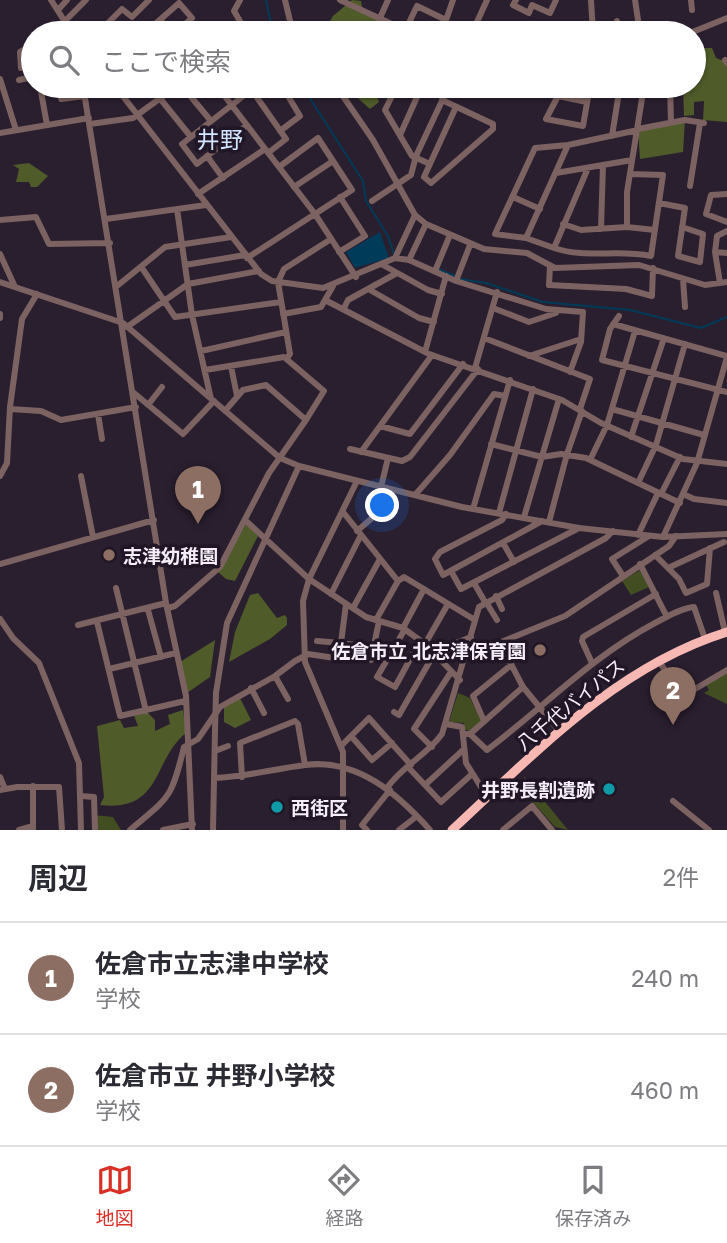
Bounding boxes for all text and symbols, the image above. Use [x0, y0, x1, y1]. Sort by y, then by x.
search box [21, 21, 706, 98]
icon: search [45, 41, 83, 79]
text: ここで検索 [101, 46, 231, 77]
district label: 井野 [197, 125, 243, 153]
pin: 1 [175, 466, 221, 524]
your location [365, 488, 399, 522]
place label: 志津幼稚園 [123, 544, 218, 567]
marker: 志津幼稚園 [101, 547, 117, 563]
place label: 佐倉市立 北志津保育園 [331, 639, 526, 662]
marker: 佐倉市立 北志津保育園 [532, 642, 548, 658]
street label: 八千代バイパス [511, 653, 629, 755]
pin: 2 [650, 667, 696, 725]
place label: 井野長割遺跡 [481, 778, 595, 801]
marker: 井野長割遺跡 [601, 781, 617, 797]
place label: 西街区 [291, 796, 348, 819]
marker: 西街区 [269, 799, 285, 815]
text: 周辺 [28, 860, 88, 896]
text: 2件 [663, 863, 699, 891]
text: 佐倉市立志津中学校 [95, 948, 329, 979]
text: 1 [45, 964, 57, 992]
text: 240 m [631, 964, 699, 992]
text: 学校 [95, 984, 141, 1012]
text: 佐倉市立 井野小学校 [95, 1060, 336, 1091]
text: 2 [44, 1076, 58, 1104]
text: 460 m [631, 1076, 699, 1104]
text: 学校 [95, 1096, 141, 1124]
tab: 地図 [96, 1161, 134, 1230]
tab: 経路 [325, 1161, 363, 1230]
tab: 保存済み [555, 1161, 631, 1230]

